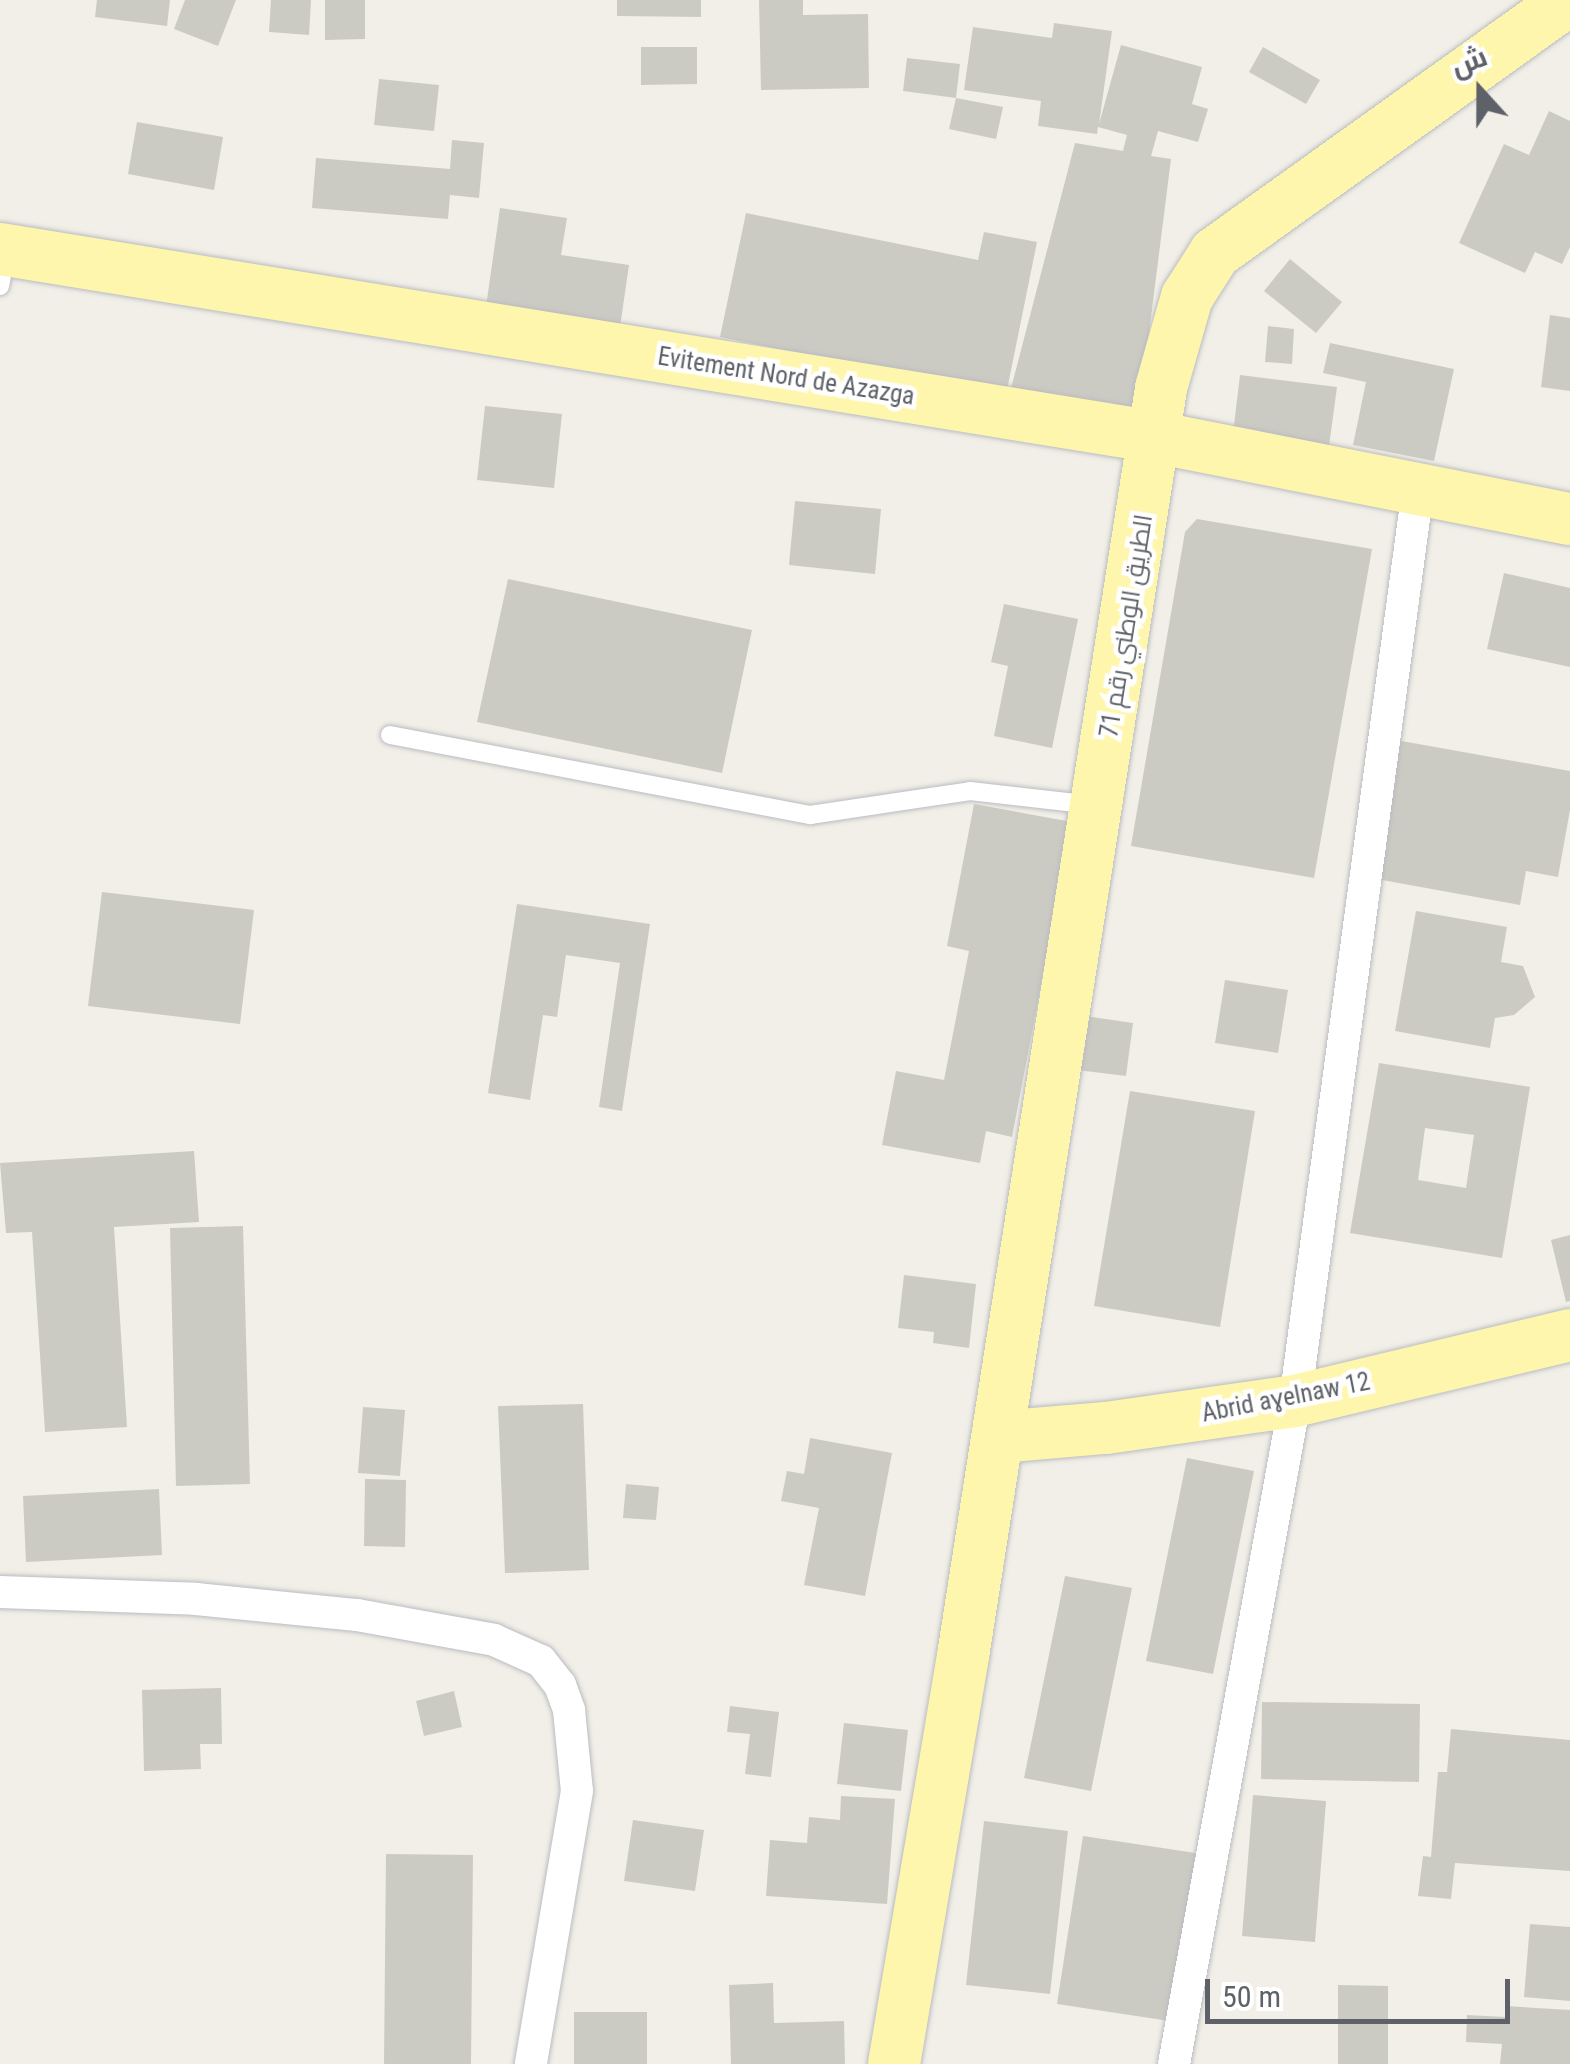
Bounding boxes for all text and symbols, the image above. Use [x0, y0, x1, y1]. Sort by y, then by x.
north arrow [1430, 40, 1530, 140]
text: ش [1446, 40, 1492, 83]
street label: Evitement Nord de Azazga [656, 342, 916, 412]
street label: الطريق الوطني رقم 71 [1095, 512, 1159, 740]
street label: Abrid aɣelnaw 12 [1199, 1367, 1373, 1429]
scale bar [1210, 1959, 1515, 2021]
text: 50 m [1222, 1979, 1281, 2014]

